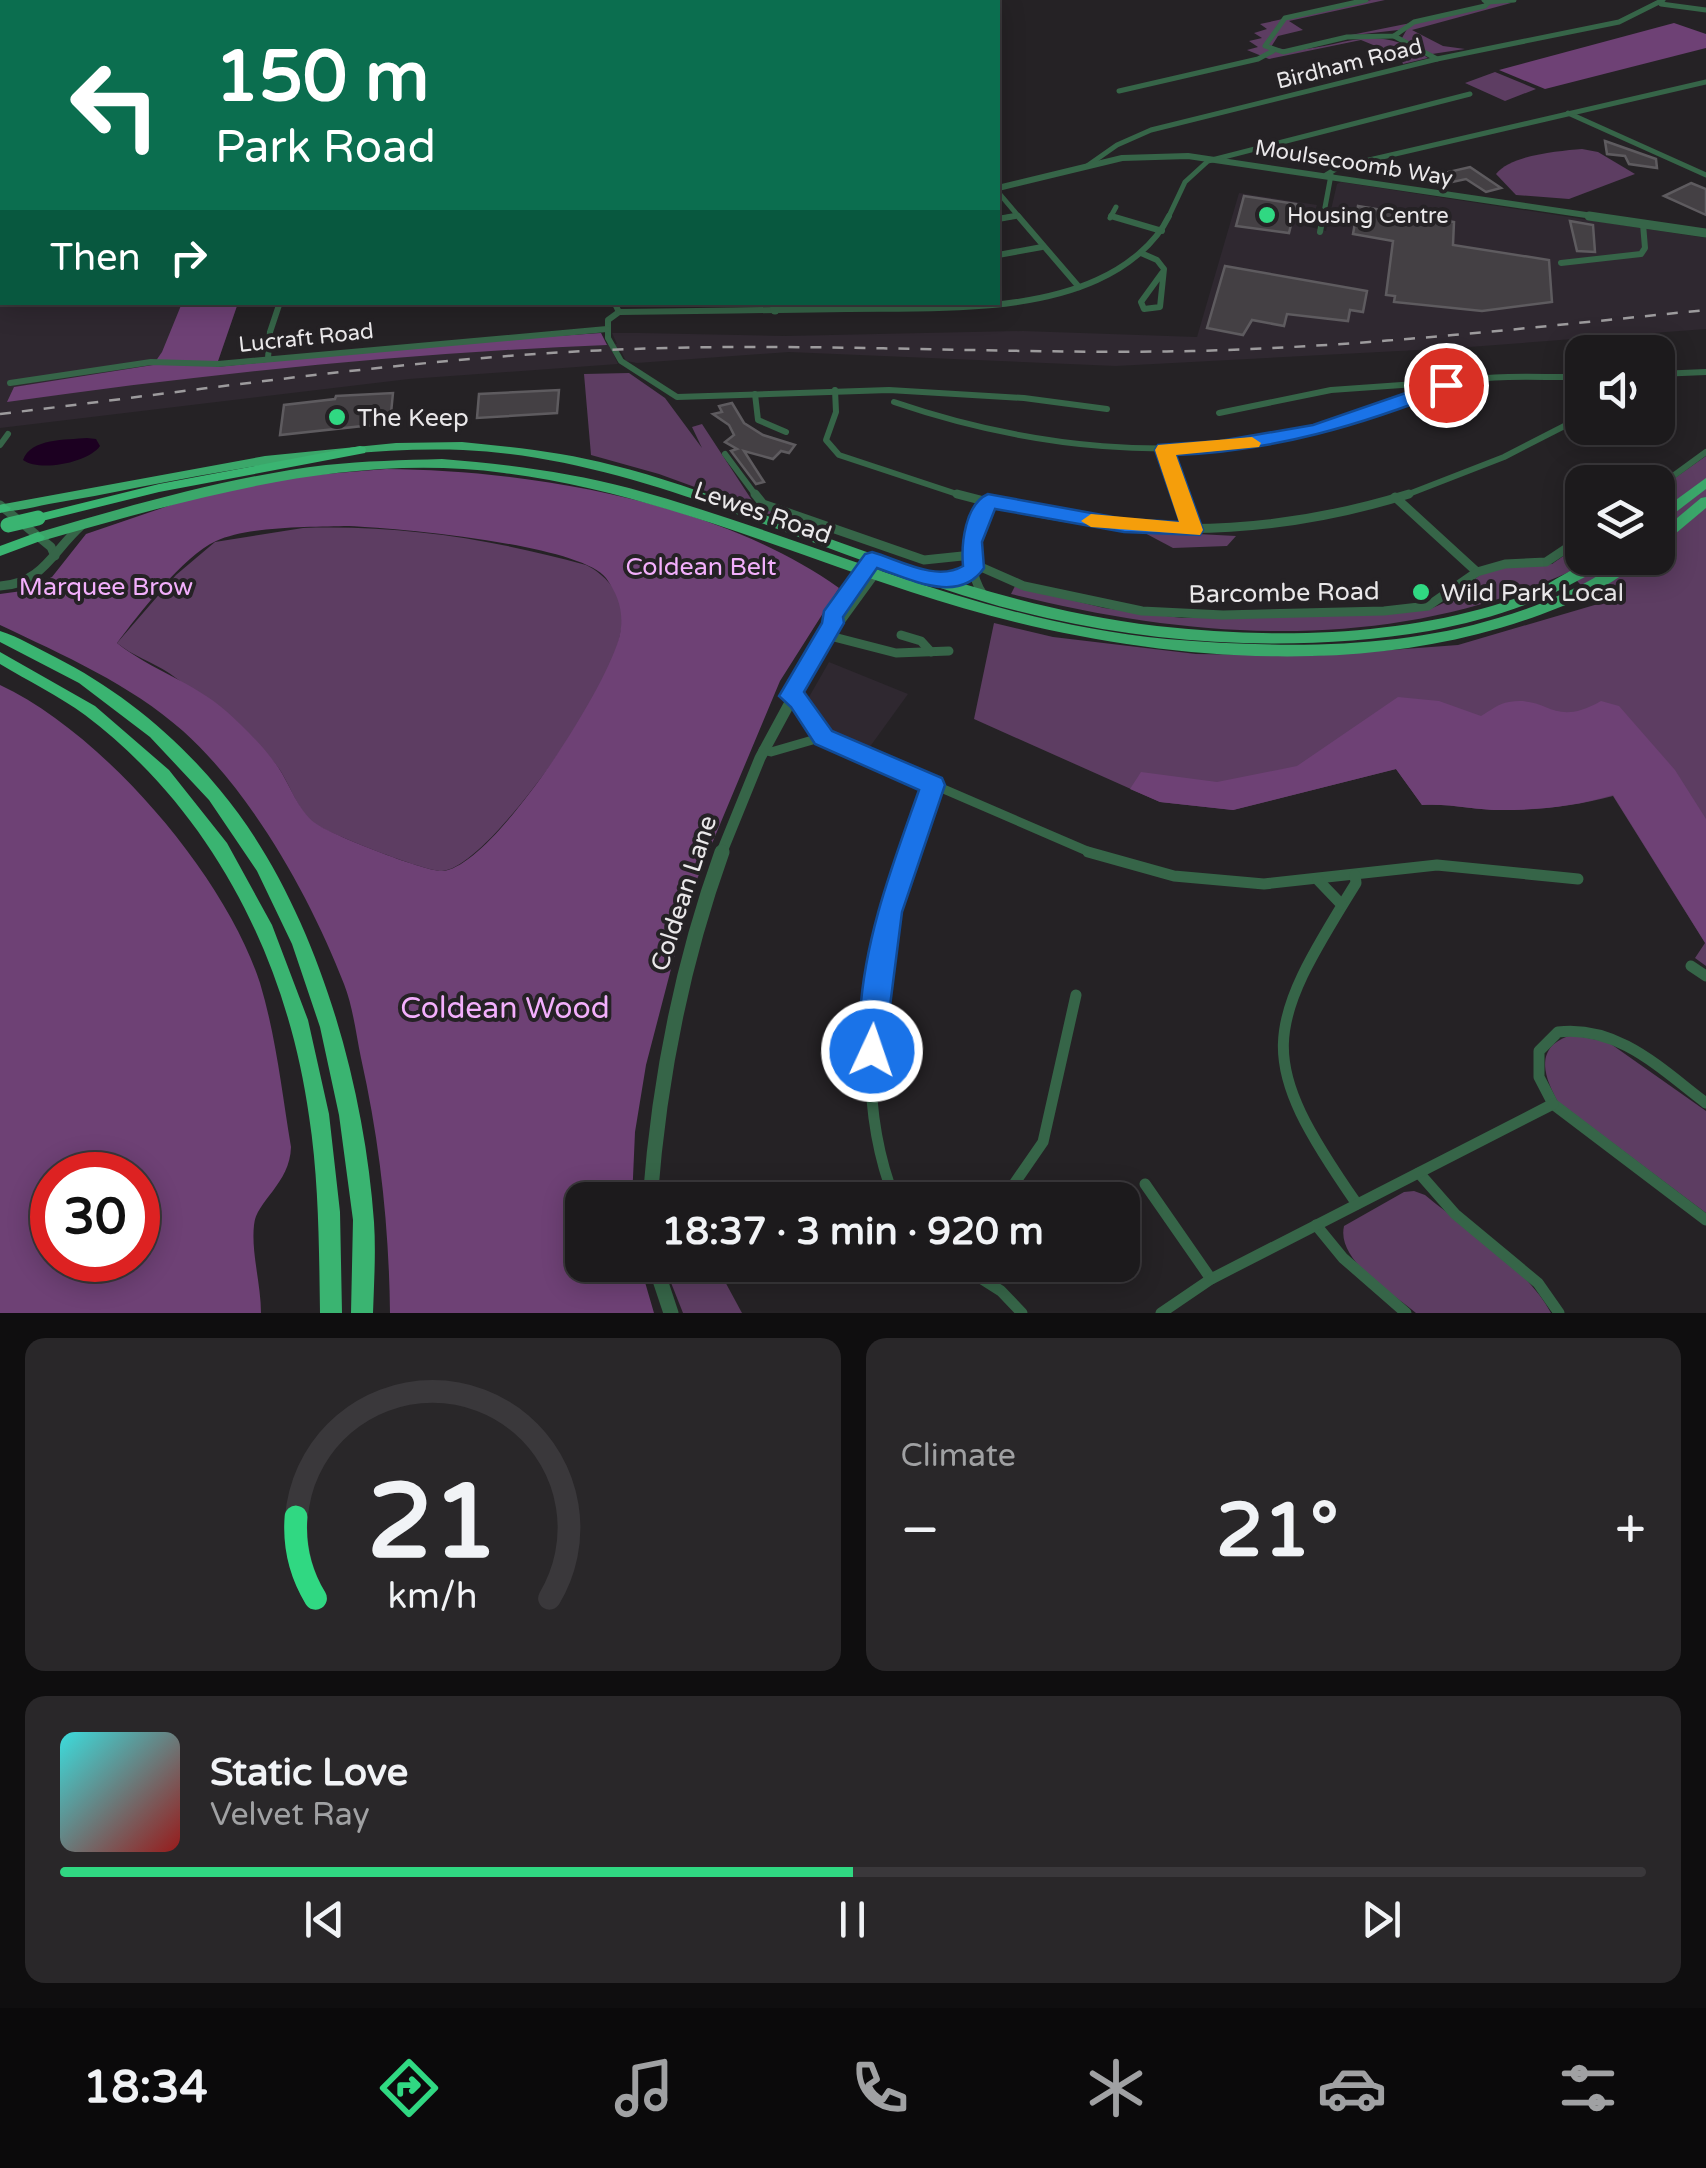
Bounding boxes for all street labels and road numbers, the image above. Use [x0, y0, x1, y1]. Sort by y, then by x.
street label: Birdham Road [1274, 33, 1425, 95]
street label: Moulsecoomb Way [1253, 135, 1455, 191]
street label: Lucraft Road [237, 318, 375, 358]
street label: Lewes Road [690, 475, 835, 550]
street label: Barcombe Road [1188, 576, 1380, 610]
street label: Coldean Lane [645, 812, 723, 975]

